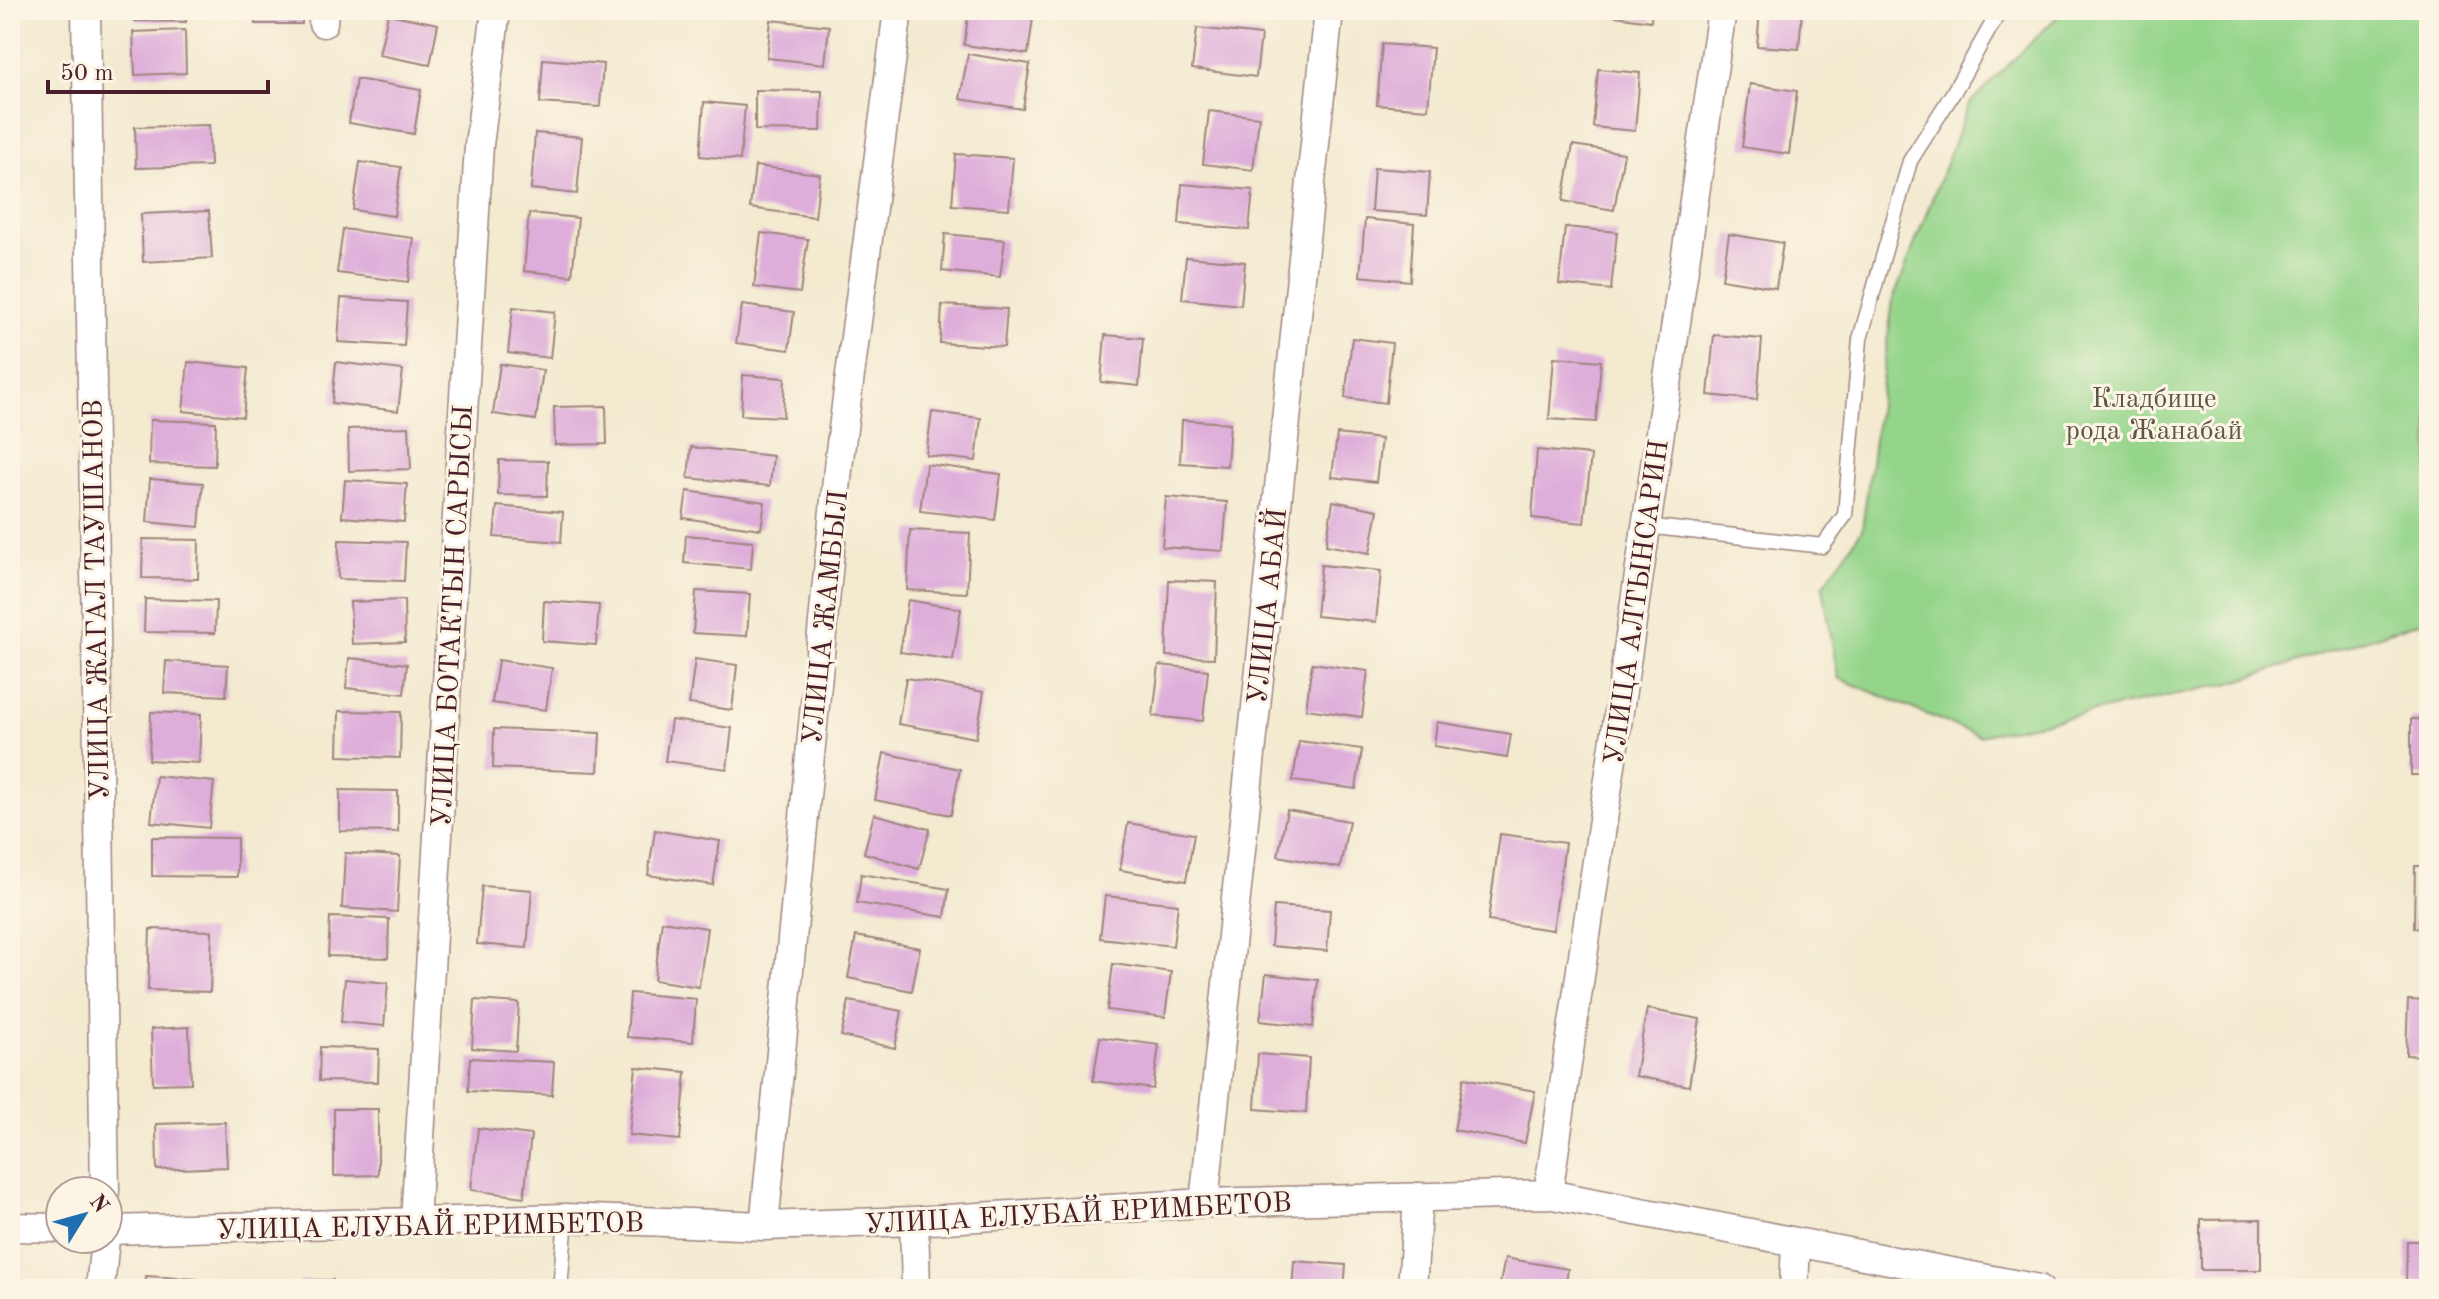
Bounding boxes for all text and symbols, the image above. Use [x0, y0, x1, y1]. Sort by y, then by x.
scale bar [48, 44, 268, 94]
text: 50 m [60, 62, 114, 86]
park label: Кладбище рода Жанабай [2065, 386, 2243, 446]
street label: УЛИЦА ЖАГАЛ ТАУШАНОВ [80, 399, 115, 801]
street label: УЛИЦА БОТАКТЫН САРЫСЫ [429, 404, 479, 828]
street label: УЛИЦА АЛТЫНСАРИН [1601, 438, 1675, 767]
street label: УЛИЦА ЖАМБЫЛ [800, 489, 854, 746]
street label: УЛИЦА АБАЙ [1239, 506, 1293, 706]
north arrow [44, 1175, 124, 1255]
street label: УЛИЦА ЕЛУБАЙ ЕРИМБЕТОВ [864, 1184, 1292, 1240]
text: N [85, 1191, 112, 1218]
street label: УЛИЦА ЕЛУБАЙ ЕРИМБЕТОВ [216, 1204, 644, 1246]

